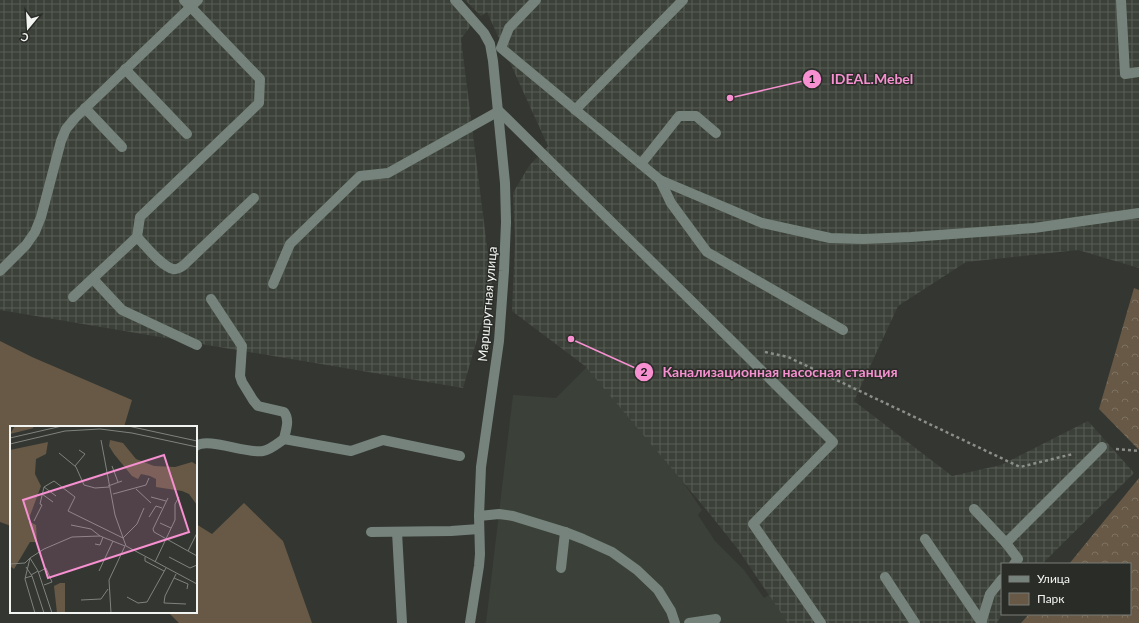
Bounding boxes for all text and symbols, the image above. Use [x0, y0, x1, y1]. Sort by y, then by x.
north arrow [8, 8, 48, 48]
text: С [19, 30, 30, 45]
callout: IDEAL.Mebel [802, 66, 921, 92]
text: IDEAL.Mebel [831, 70, 913, 87]
text: 1 [809, 71, 816, 86]
street label: Маршрутная улица [474, 246, 500, 362]
callout: Канализационная насосная станция [634, 359, 906, 385]
text: Канализационная насосная станция [662, 363, 898, 380]
text: 2 [641, 364, 648, 379]
inset map [10, 426, 197, 613]
legend [1001, 563, 1131, 615]
text: Улица [1037, 571, 1070, 586]
text: Парк [1037, 591, 1065, 606]

